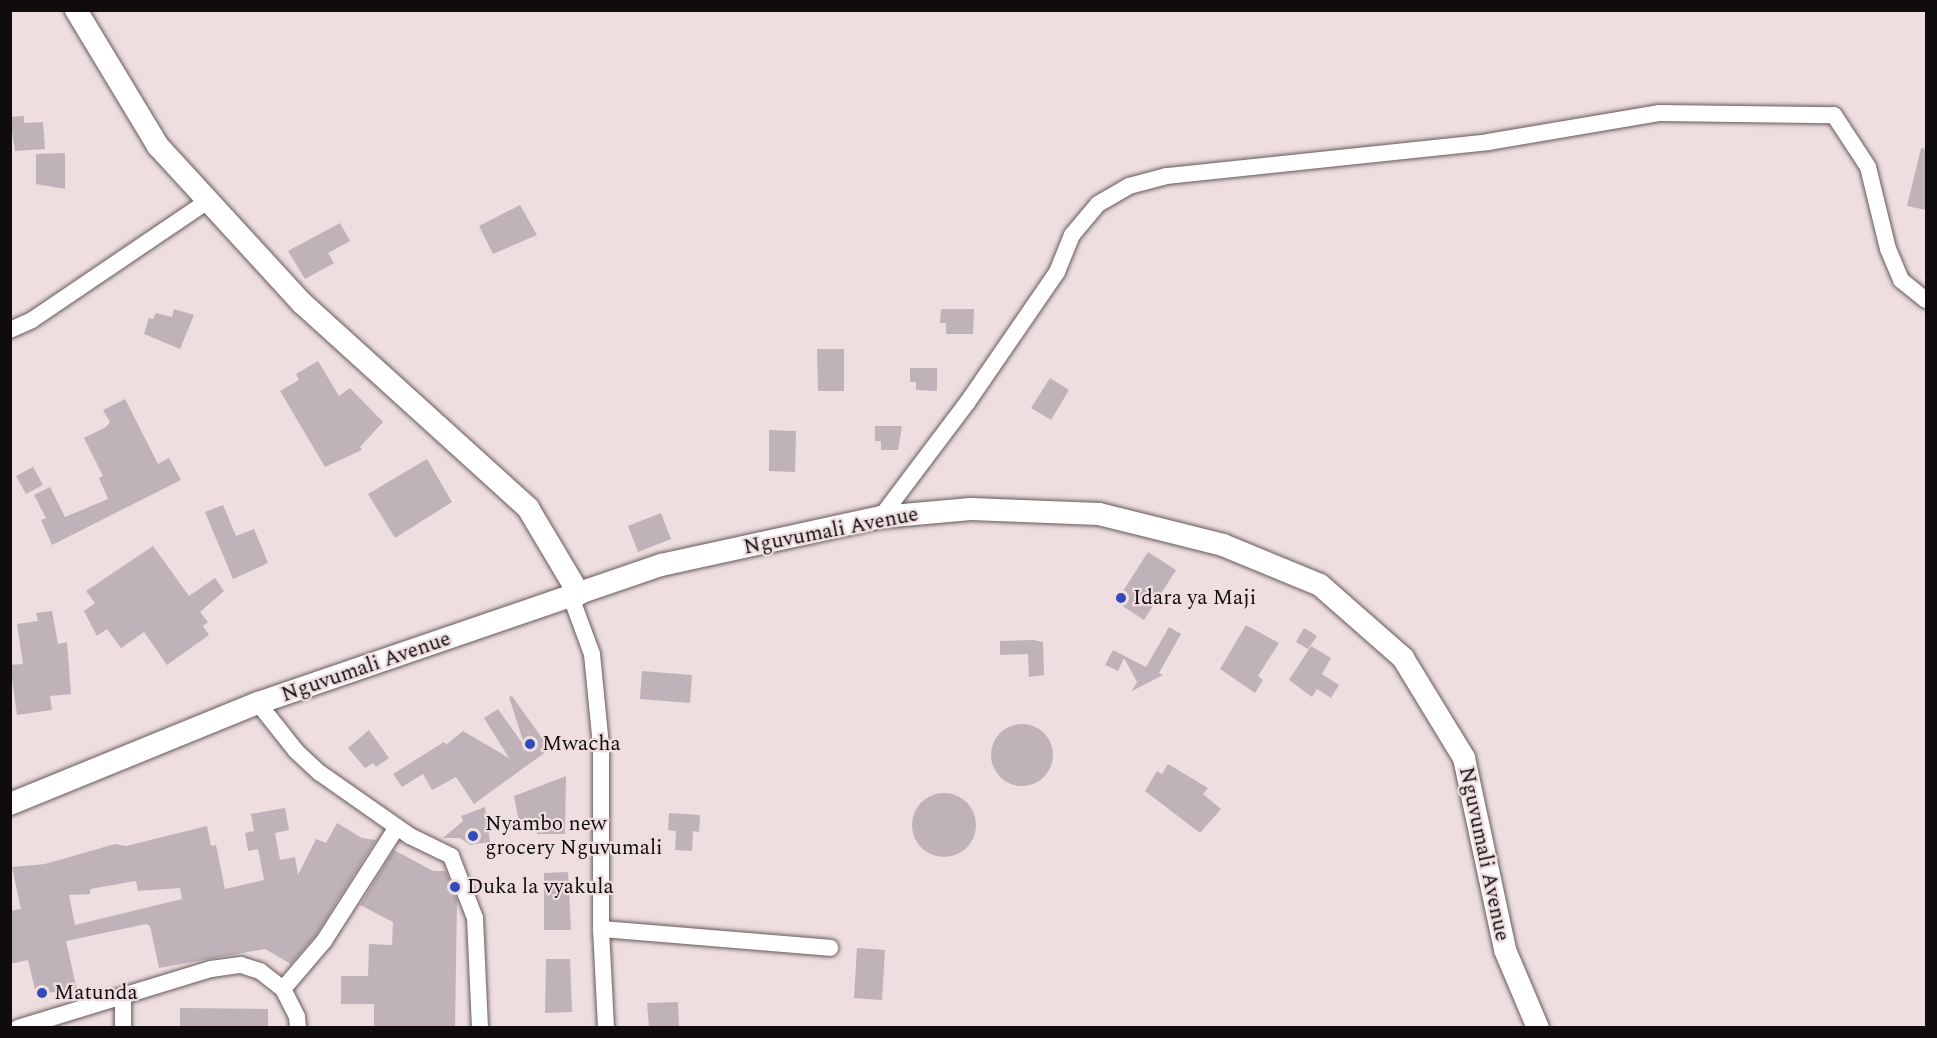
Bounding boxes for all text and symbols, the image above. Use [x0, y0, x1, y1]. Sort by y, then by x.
street label: Nguvumali Avenue [742, 502, 920, 560]
place label: Idara ya Maji [1133, 585, 1256, 611]
marker: Idara ya Maji [1114, 591, 1128, 605]
street label: Nguvumali Avenue [278, 626, 454, 708]
place label: Mwacha [542, 731, 621, 757]
marker: Mwacha [523, 737, 537, 751]
street label: Nguvumali Avenue [1453, 765, 1515, 943]
place label: Nyambo new grocery Nguvumali [485, 811, 663, 861]
marker: Nyambo new grocery Nguvumali [466, 829, 480, 843]
place label: Duka la vyakula [467, 874, 614, 900]
marker: Duka la vyakula [448, 880, 462, 894]
place label: Matunda [54, 980, 138, 1006]
marker: Matunda [35, 986, 49, 1000]

